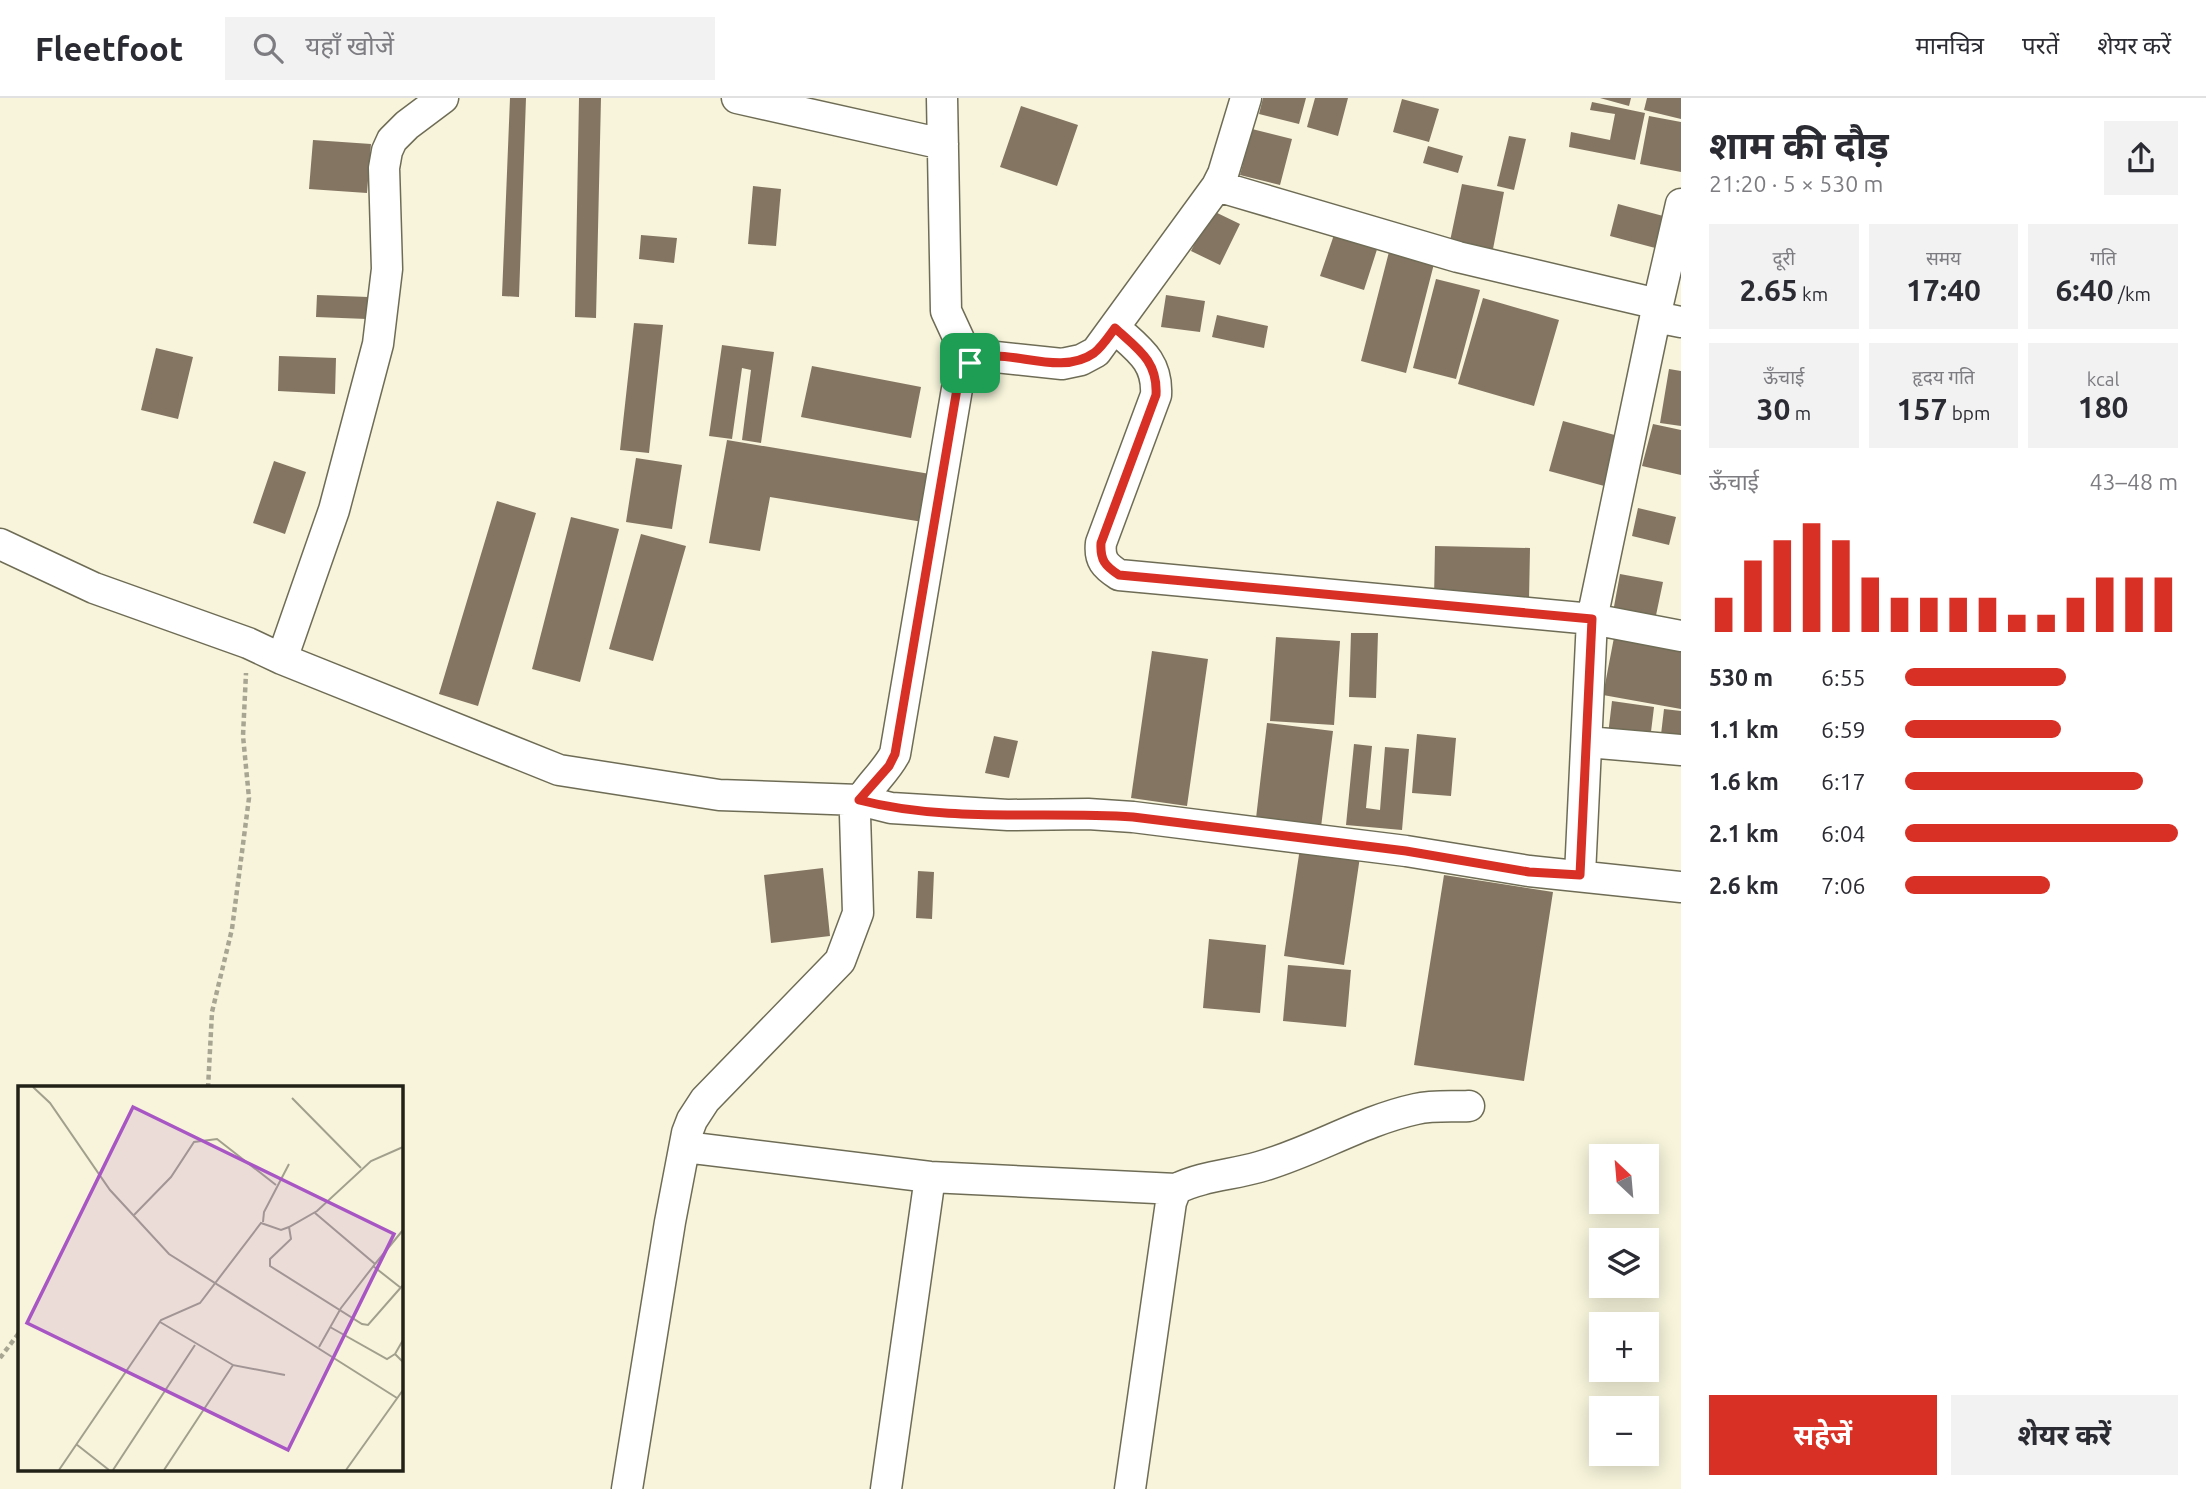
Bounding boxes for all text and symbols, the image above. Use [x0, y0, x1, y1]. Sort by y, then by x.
search box [225, 17, 715, 80]
icon: search [249, 29, 287, 67]
text: Fleetfoot [35, 30, 183, 67]
text: यहाँ खोजें [305, 31, 394, 60]
text: मानचित्र [1915, 32, 1984, 59]
text: परतें [2022, 32, 2059, 59]
text: शेयर करें [2097, 32, 2171, 59]
button: share [2104, 121, 2178, 195]
text: शाम की दौड़ [1709, 124, 1889, 166]
text: 21:20 · 5 × 530 m [1709, 171, 1883, 196]
text: दूरी [1772, 247, 1795, 269]
text: समय [1926, 247, 1961, 269]
text: गति [2090, 247, 2116, 269]
text: 2.65 [1740, 273, 1798, 307]
text: 17:40 [1906, 273, 1981, 307]
text: 6:40 [2055, 273, 2114, 307]
text: km [1798, 283, 1828, 305]
text: /km [2114, 283, 2151, 305]
pin [940, 333, 1000, 393]
icon: arrive [951, 344, 989, 382]
text: ऊँचाई [1763, 366, 1804, 388]
text: हृदय गति [1912, 366, 1975, 388]
text: kcal [2087, 368, 2120, 390]
text: 180 [2078, 390, 2129, 424]
text: 30 [1757, 392, 1790, 426]
text: 157 [1897, 392, 1947, 426]
text: m [1790, 402, 1811, 424]
text: bpm [1947, 402, 1990, 424]
text: ऊँचाई [1709, 469, 1759, 494]
text: 43–48 m [2090, 469, 2178, 494]
text: 530 m [1709, 665, 1773, 690]
text: 6:55 [1821, 665, 1866, 690]
text: 1.1 km [1709, 717, 1779, 742]
text: 6:59 [1821, 717, 1866, 742]
text: 1.6 km [1709, 769, 1779, 794]
text: 6:17 [1821, 769, 1866, 794]
text: 2.1 km [1709, 821, 1779, 846]
text: 6:04 [1821, 821, 1866, 846]
text: 2.6 km [1709, 873, 1779, 898]
text: 7:06 [1821, 873, 1866, 898]
inset map [18, 1086, 402, 1472]
north arrow [1589, 1144, 1659, 1214]
map controls [1589, 1144, 1659, 1466]
button: layers [1589, 1228, 1659, 1298]
button: + [1589, 1312, 1659, 1382]
button: सहेजें [1709, 1395, 1937, 1475]
button: शेयर करें [1951, 1395, 2178, 1475]
button: − [1589, 1396, 1659, 1466]

